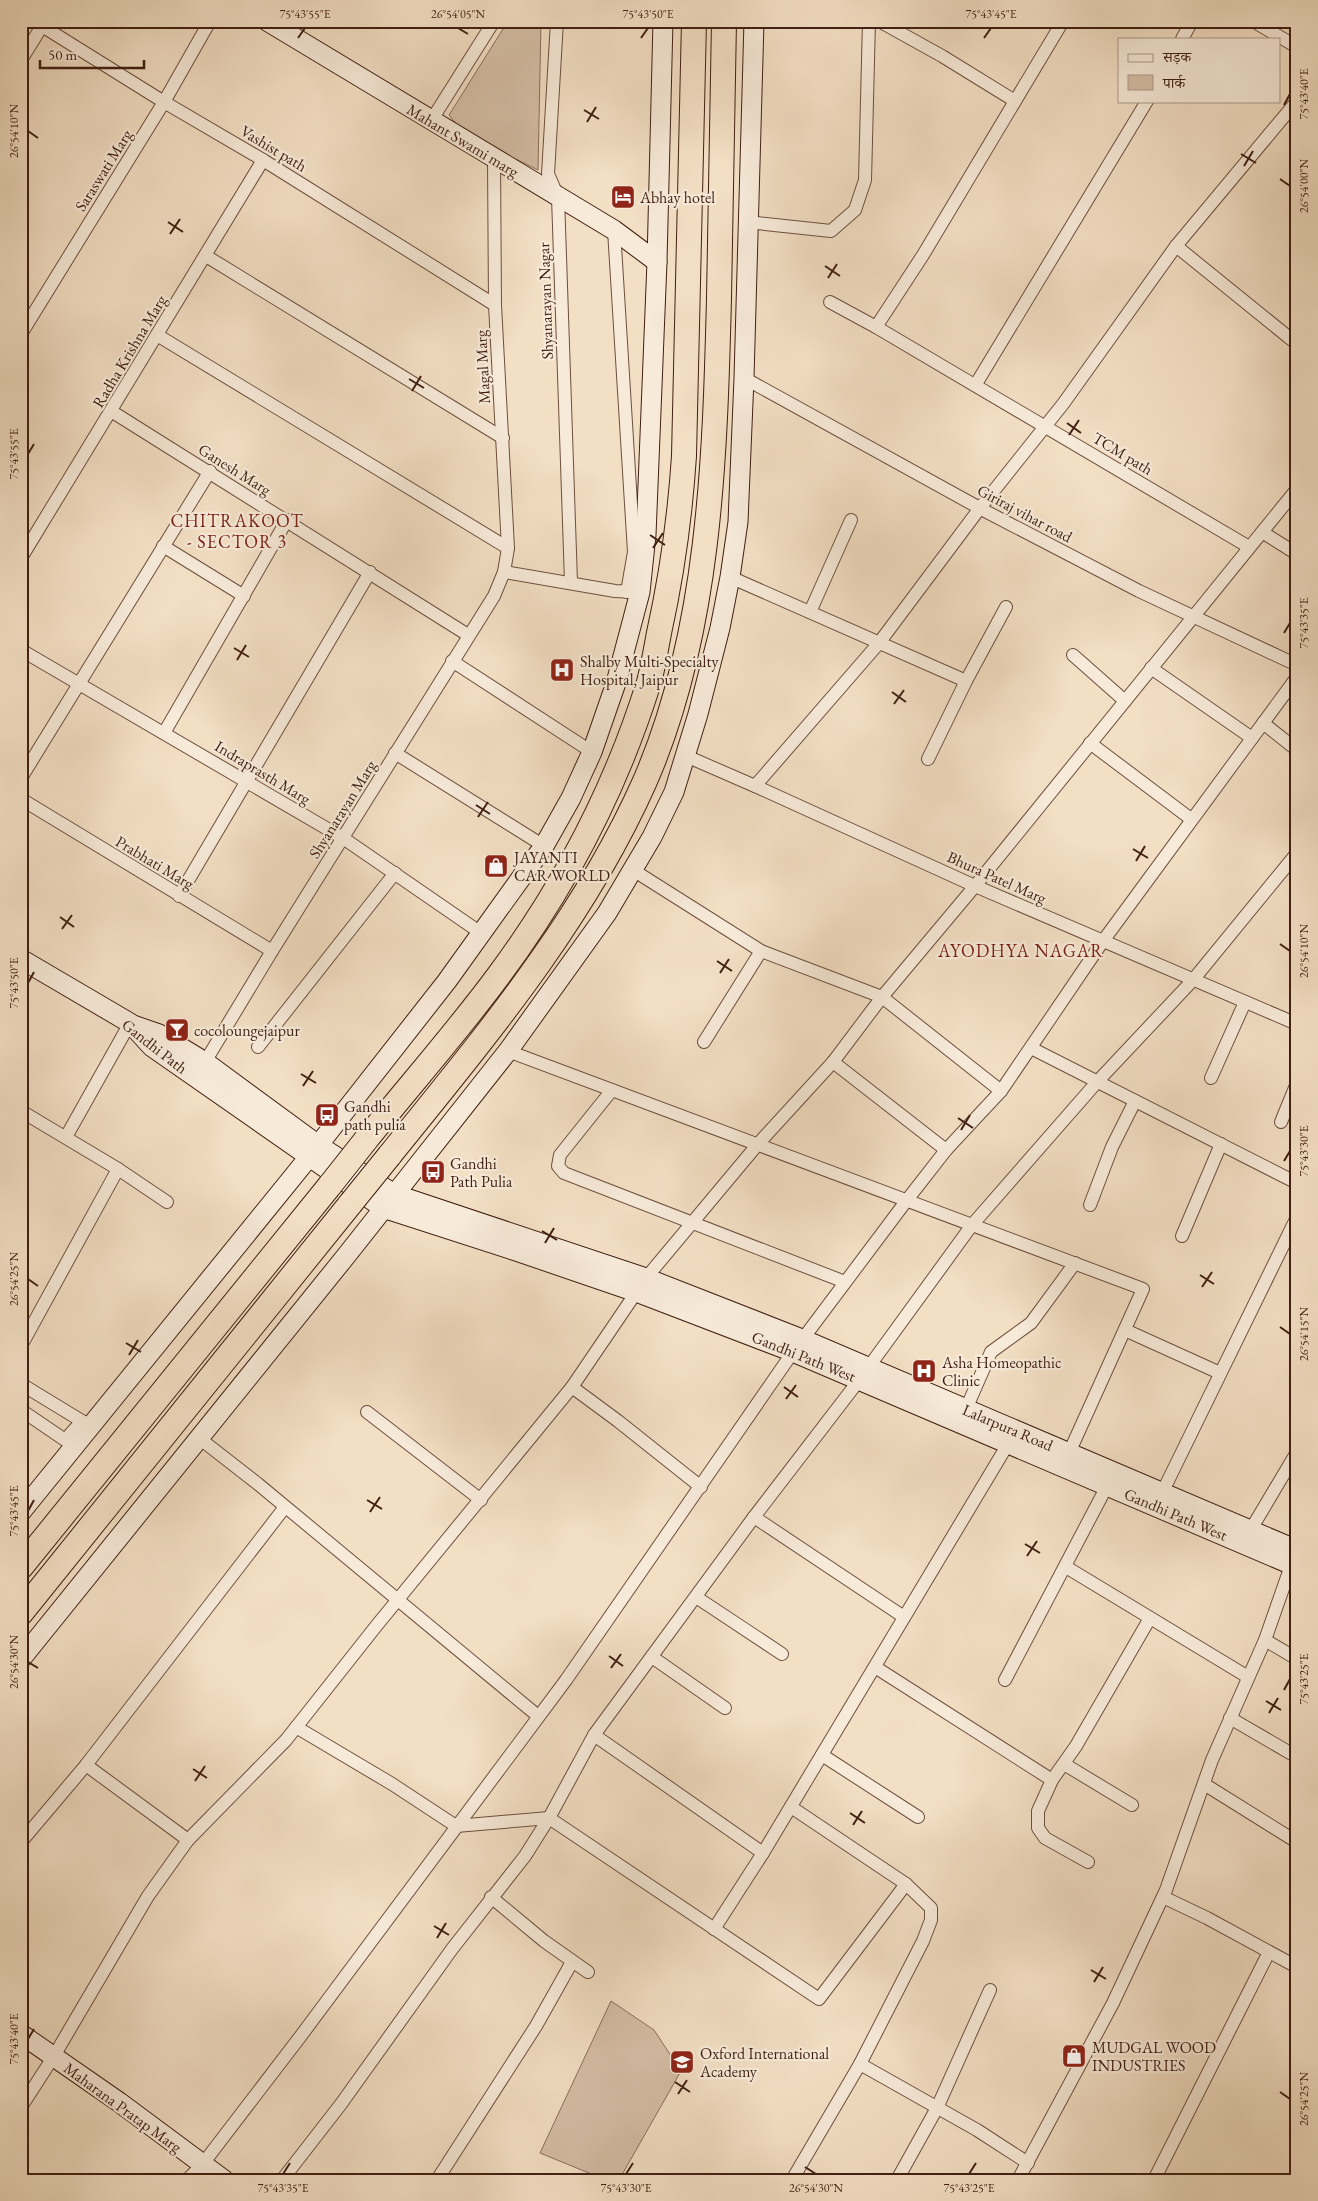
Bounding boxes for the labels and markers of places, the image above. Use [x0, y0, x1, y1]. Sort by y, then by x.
hotel icon: Abhay hotel [610, 184, 636, 210]
place label: Abhay hotel [639, 187, 715, 208]
place label: Shalby Multi-Specialty Hospital, Jaipur [580, 651, 719, 690]
hospital icon: Shalby Multi-Specialty Hospital, Jaipur [549, 657, 575, 683]
place label: JAYANTI CAR WORLD [512, 847, 610, 886]
shop icon: JAYANTI CAR WORLD [483, 853, 509, 879]
bar icon: cocoloungejaipur [164, 1017, 190, 1043]
place label: cocoloungejaipur [194, 1020, 300, 1041]
place label: Gandhi path pulia [344, 1096, 406, 1135]
bus stop icon: Gandhi path pulia [314, 1102, 340, 1128]
place label: Gandhi Path Pulia [450, 1153, 513, 1192]
bus stop icon: Gandhi Path Pulia [420, 1159, 446, 1185]
place label: Asha Homeopathic Clinic [941, 1352, 1061, 1391]
hospital icon: Asha Homeopathic Clinic [911, 1358, 937, 1384]
place label: MUDGAL WOOD INDUSTRIES [1092, 2037, 1216, 2076]
place label: Oxford International Academy [699, 2043, 829, 2082]
shop icon: MUDGAL WOOD INDUSTRIES [1061, 2043, 1087, 2069]
school or university icon: Oxford International Academy [669, 2049, 695, 2075]

